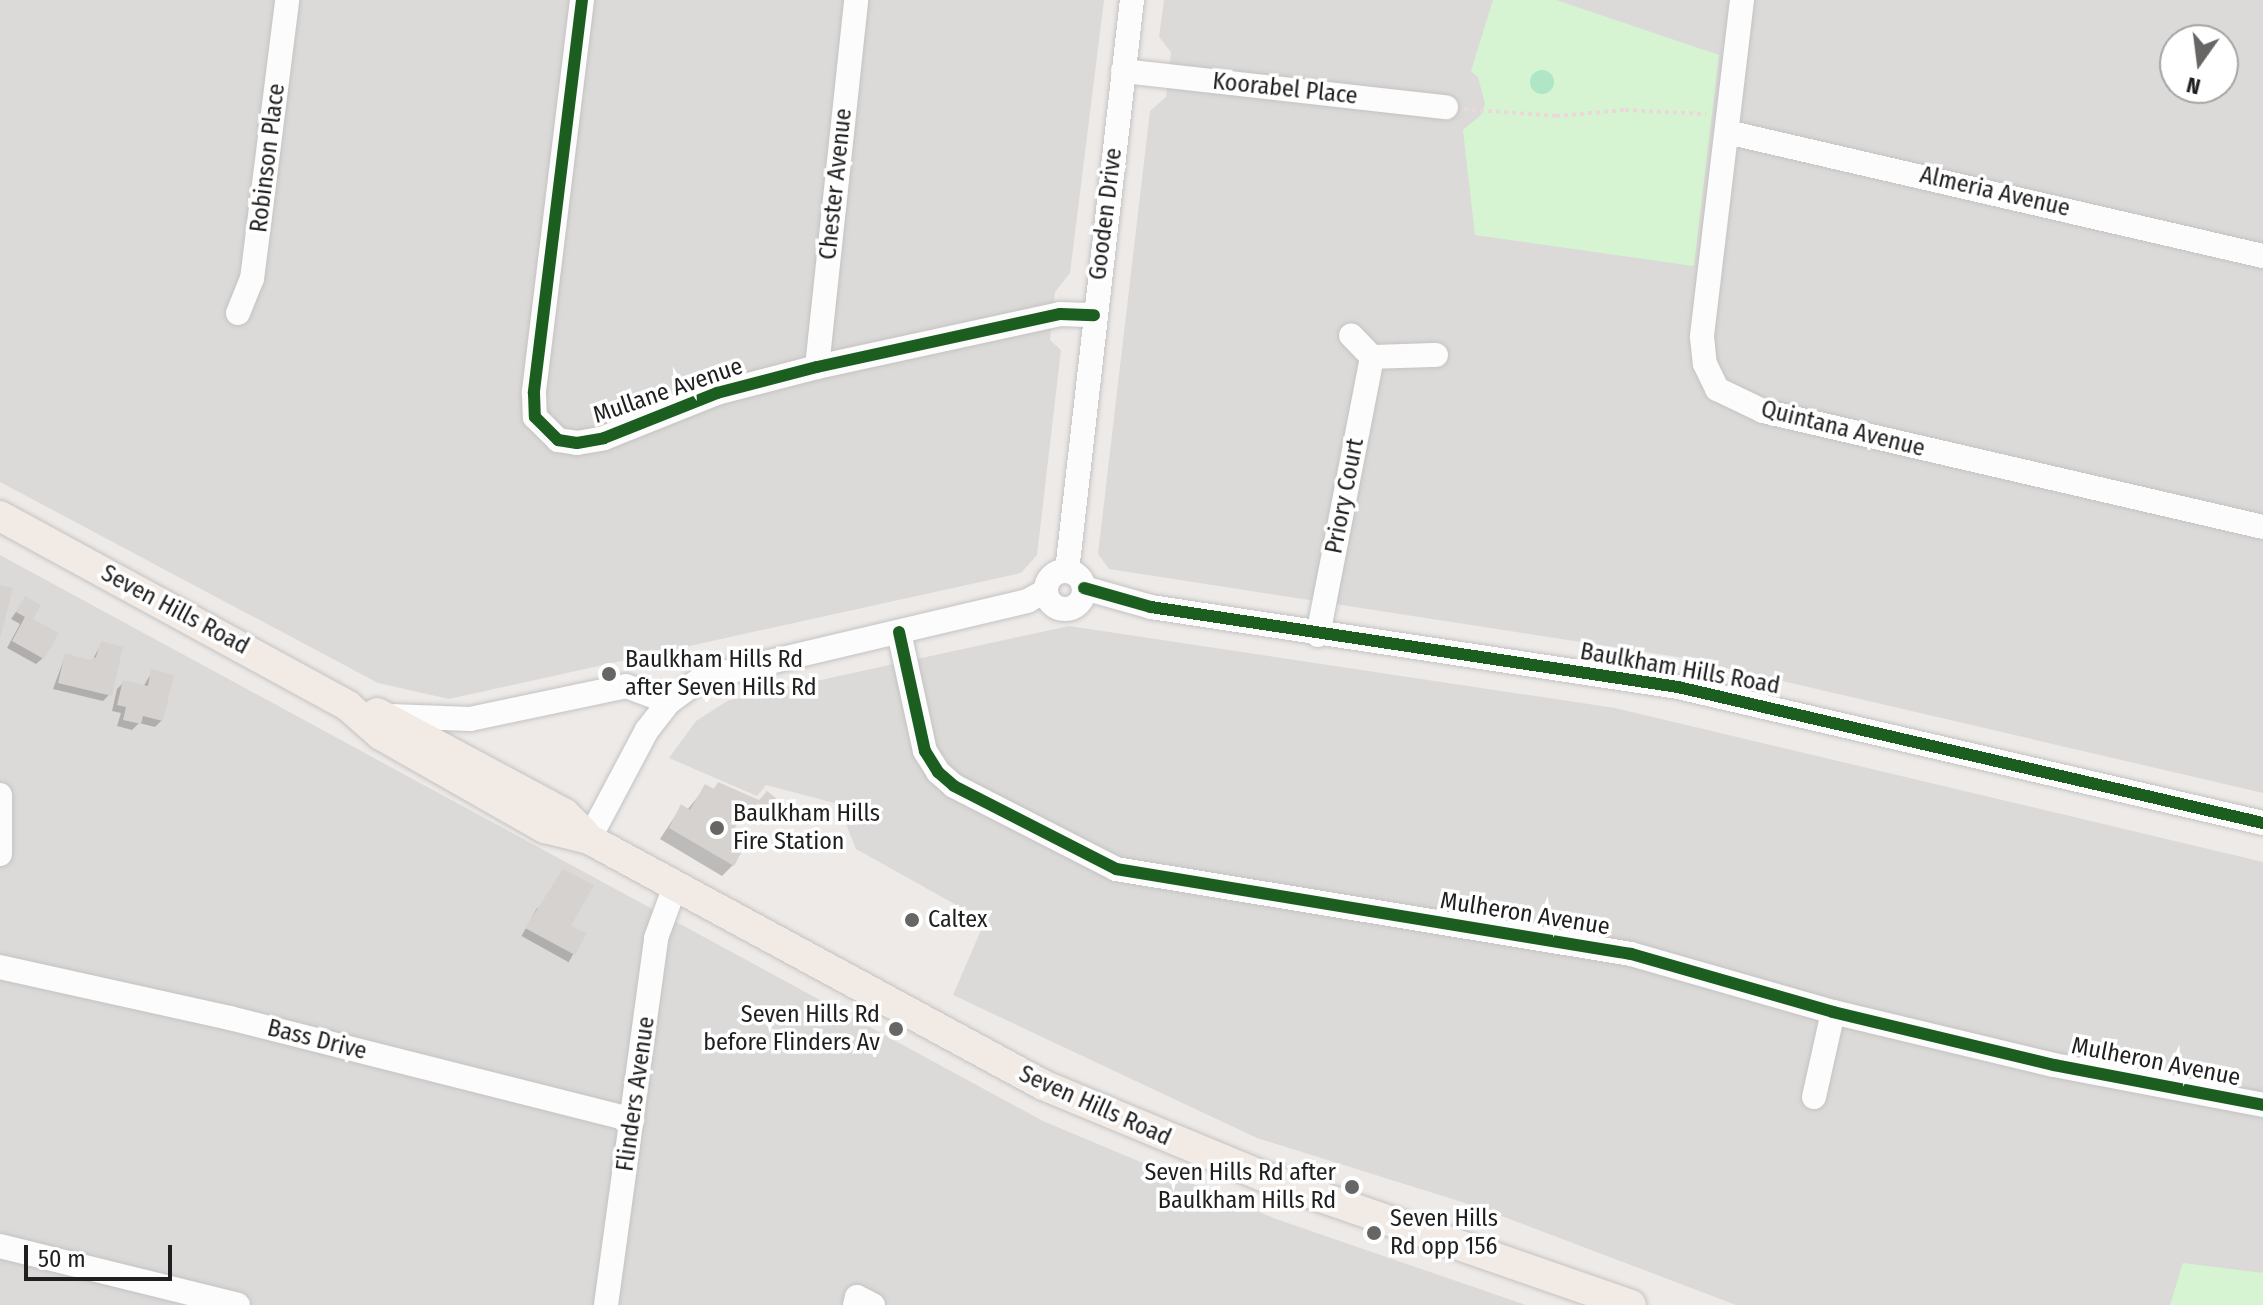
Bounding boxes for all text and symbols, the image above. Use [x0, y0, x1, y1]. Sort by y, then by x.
north arrow [2159, 24, 2239, 104]
street label: Koorabel Place [1211, 67, 1359, 111]
text: N [2184, 71, 2203, 101]
street label: Robinson Place [245, 82, 291, 234]
street label: Chester Avenue [814, 107, 858, 261]
street label: Gooden Drive [1084, 146, 1128, 282]
street label: Almeria Avenue [1917, 161, 2073, 223]
street label: Mullane Avenue [589, 352, 747, 430]
street label: Quintana Avenue [1758, 395, 1928, 463]
street label: Priory Court [1320, 436, 1370, 556]
street label: Seven Hills Road [96, 559, 254, 661]
street label: Baulkham Hills Road [1578, 637, 1782, 701]
place label: Baulkham Hills Rd after Seven Hills Rd [625, 646, 817, 702]
marker: Baulkham Hills Rd after Seven Hills Rd [600, 665, 618, 683]
place label: Baulkham Hills Fire Station [733, 800, 880, 856]
marker: Baulkham Hills Fire Station [708, 819, 726, 837]
street label: Mulheron Avenue [1438, 886, 1612, 942]
place label: Caltex [928, 906, 987, 934]
marker: Caltex [903, 911, 921, 929]
place label: Seven Hills Rd before Flinders Av [703, 1001, 880, 1057]
street label: Bass Drive [264, 1014, 370, 1066]
street label: Flinders Avenue [611, 1015, 661, 1173]
marker: Seven Hills Rd before Flinders Av [887, 1020, 905, 1038]
street label: Mulheron Avenue [2069, 1032, 2243, 1092]
street label: Seven Hills Road [1015, 1060, 1175, 1152]
place label: Seven Hills Rd after Baulkham Hills Rd [1144, 1159, 1336, 1215]
marker: Seven Hills Rd after Baulkham Hills Rd [1343, 1178, 1361, 1196]
place label: Seven Hills Rd opp 156 [1390, 1205, 1498, 1261]
marker: Seven Hills Rd opp 156 [1365, 1224, 1383, 1242]
scale bar [28, 1229, 176, 1279]
text: 50 m [38, 1245, 86, 1273]

